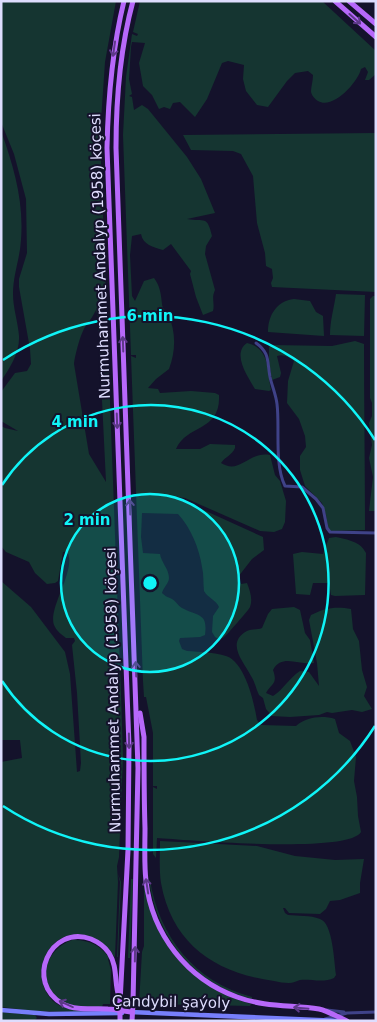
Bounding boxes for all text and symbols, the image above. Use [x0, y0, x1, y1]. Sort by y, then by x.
one-way arrow [349, 14, 362, 25]
one-way arrow [109, 41, 119, 57]
street label: Nurmuhammet Andalyp (1958) köçesi [86, 113, 114, 399]
text: 6 min [126, 307, 174, 325]
one-way arrow [119, 337, 128, 353]
text: 4 min [51, 413, 99, 431]
one-way arrow [113, 413, 122, 429]
one-way arrow [125, 499, 134, 515]
text: 2 min [63, 511, 111, 529]
street label: Nurmuhammet Andalyp (1958) köçesi [102, 547, 124, 833]
centre of rings [141, 574, 159, 592]
one-way arrow [131, 661, 140, 677]
one-way arrow [124, 732, 134, 748]
one-way arrow [142, 879, 152, 895]
one-way arrow [130, 946, 140, 962]
street label: Çandybil şaýoly [112, 992, 230, 1012]
one-way arrow [58, 999, 73, 1009]
one-way arrow [293, 1003, 309, 1013]

